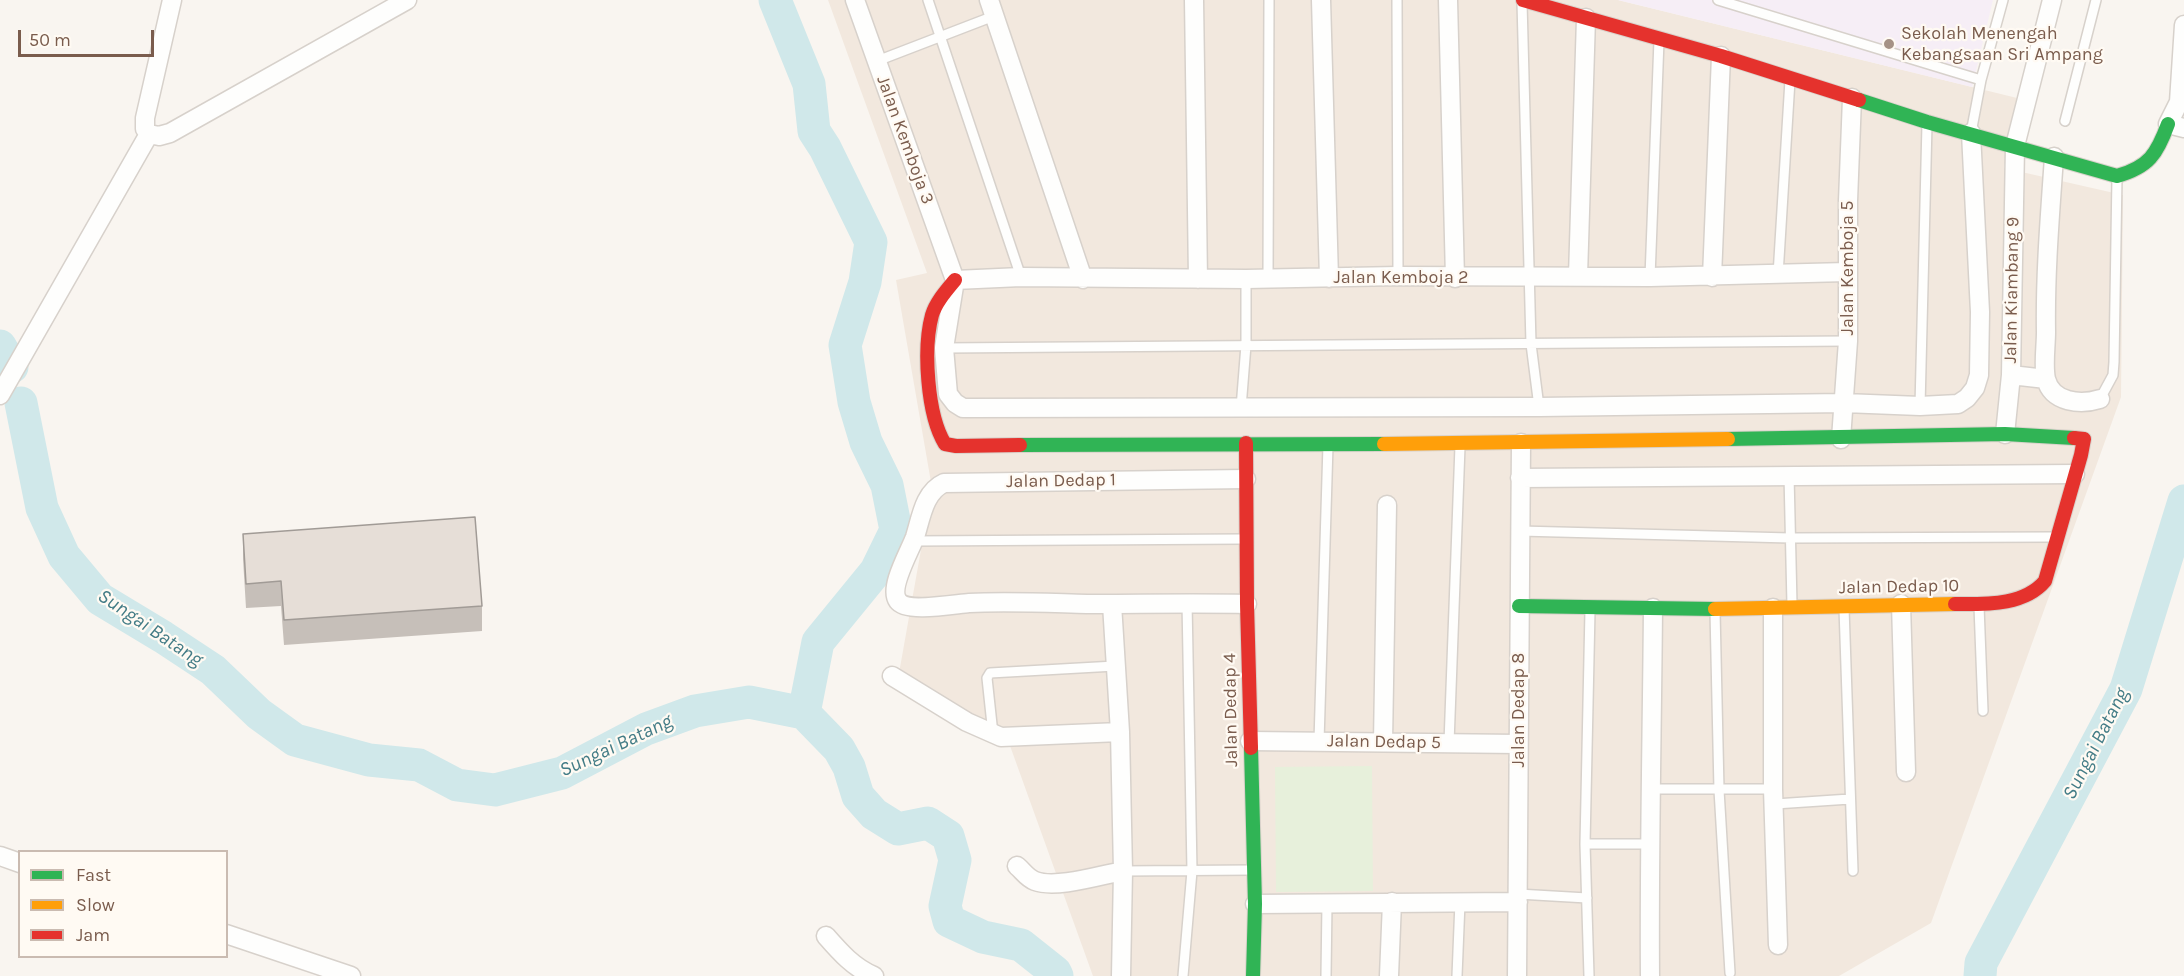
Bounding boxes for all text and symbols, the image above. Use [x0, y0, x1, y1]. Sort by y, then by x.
scale bar [21, 18, 158, 56]
place label: Sekolah Menengah Kebangsaan Sri Ampang [1901, 23, 2103, 66]
text: 50 m [29, 29, 71, 51]
marker: Sekolah Menengah Kebangsaan Sri Ampang [1882, 37, 1896, 51]
street label: Jalan Kemboja 3 [872, 73, 938, 207]
street label: Jalan Kemboja 5 [1837, 201, 1859, 335]
street label: Jalan Kiambang 9 [2000, 217, 2024, 363]
street label: Jalan Kemboja 2 [1333, 267, 1469, 289]
street label: Jalan Dedap 1 [1006, 469, 1116, 493]
street label: Jalan Dedap 10 [1839, 575, 1959, 599]
water label: Sungai Batang [93, 584, 207, 672]
street label: Jalan Dedap 4 [1219, 653, 1243, 767]
street label: Jalan Dedap 8 [1508, 653, 1530, 767]
water label: Sungai Batang [2058, 684, 2134, 804]
water label: Sungai Batang [556, 709, 676, 783]
street label: Jalan Dedap 5 [1327, 730, 1441, 754]
legend [18, 850, 228, 958]
text: Fast [76, 864, 111, 886]
text: Slow [76, 894, 115, 916]
text: Jam [76, 924, 110, 946]

